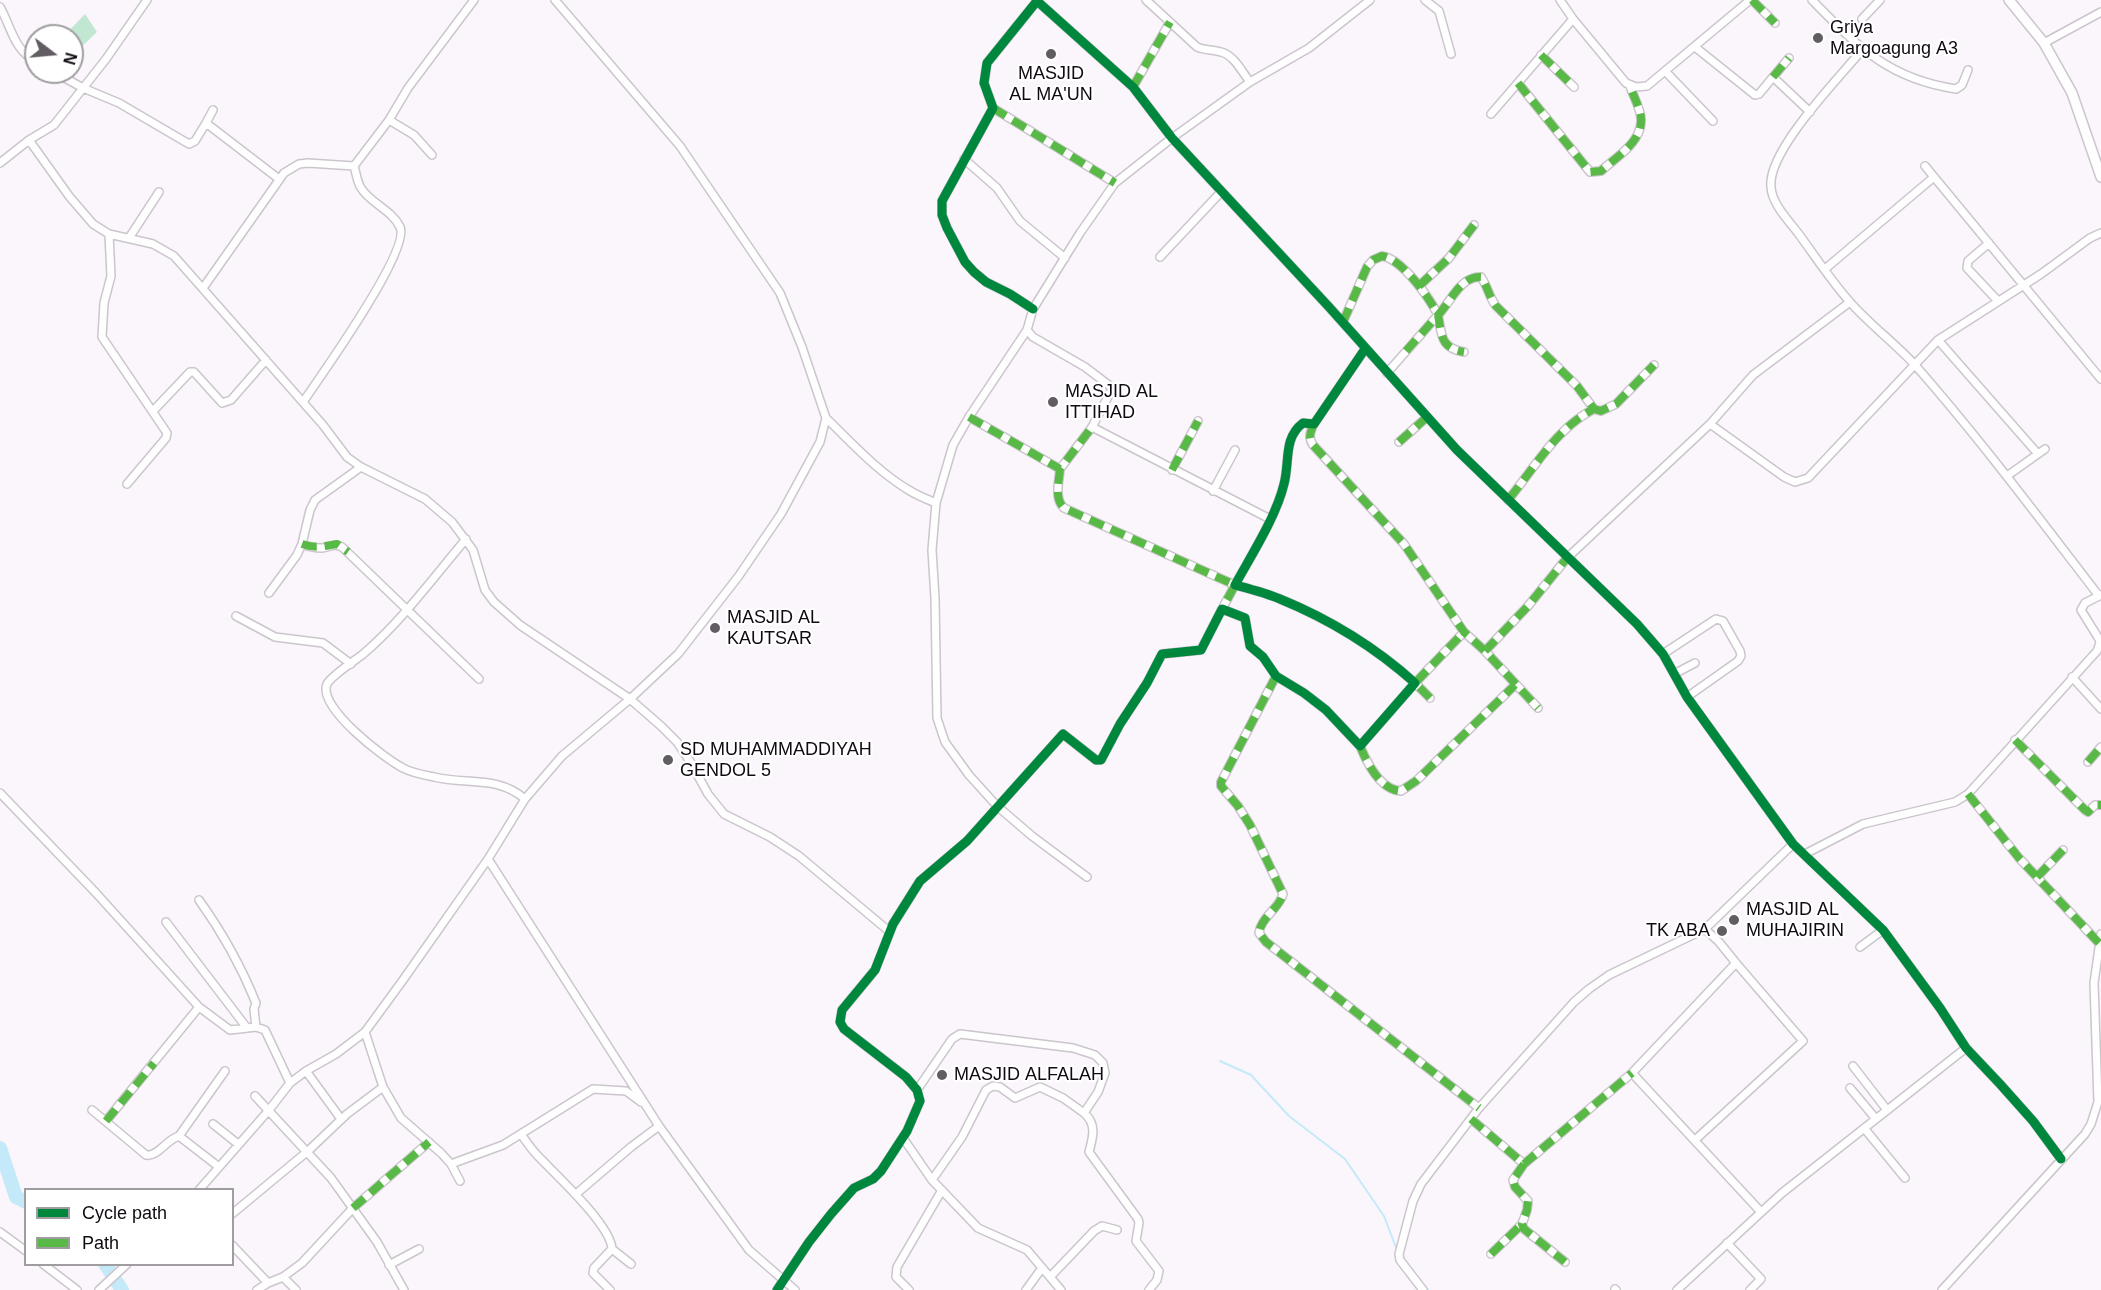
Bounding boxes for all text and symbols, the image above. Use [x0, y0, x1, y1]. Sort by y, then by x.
place label: Griya Margoagung A3 [1830, 17, 1958, 60]
north arrow [24, 24, 84, 84]
marker: Griya Margoagung A3 [1811, 31, 1825, 45]
marker: MASJID AL MA'UN [1044, 47, 1058, 61]
text: N [60, 51, 80, 66]
place label: MASJID AL MA'UN [1009, 63, 1093, 106]
place label: MASJID AL ITTIHAD [1065, 381, 1158, 424]
marker: MASJID AL ITTIHAD [1046, 395, 1060, 409]
place label: MASJID AL KAUTSAR [727, 607, 820, 650]
marker: MASJID AL KAUTSAR [708, 621, 722, 635]
place label: SD MUHAMMADDIYAH GENDOL 5 [680, 739, 872, 782]
marker: SD MUHAMMADDIYAH GENDOL 5 [661, 753, 675, 767]
place label: MASJID AL MUHAJIRIN [1746, 899, 1844, 942]
marker: MASJID AL MUHAJIRIN [1727, 913, 1741, 927]
place label: TK ABA [1646, 920, 1710, 942]
marker: TK ABA [1715, 924, 1729, 938]
place label: MASJID ALFALAH [954, 1064, 1104, 1086]
marker: MASJID ALFALAH [935, 1068, 949, 1082]
legend [24, 1188, 234, 1266]
text: Cycle path [82, 1203, 167, 1223]
text: Path [82, 1233, 119, 1253]

